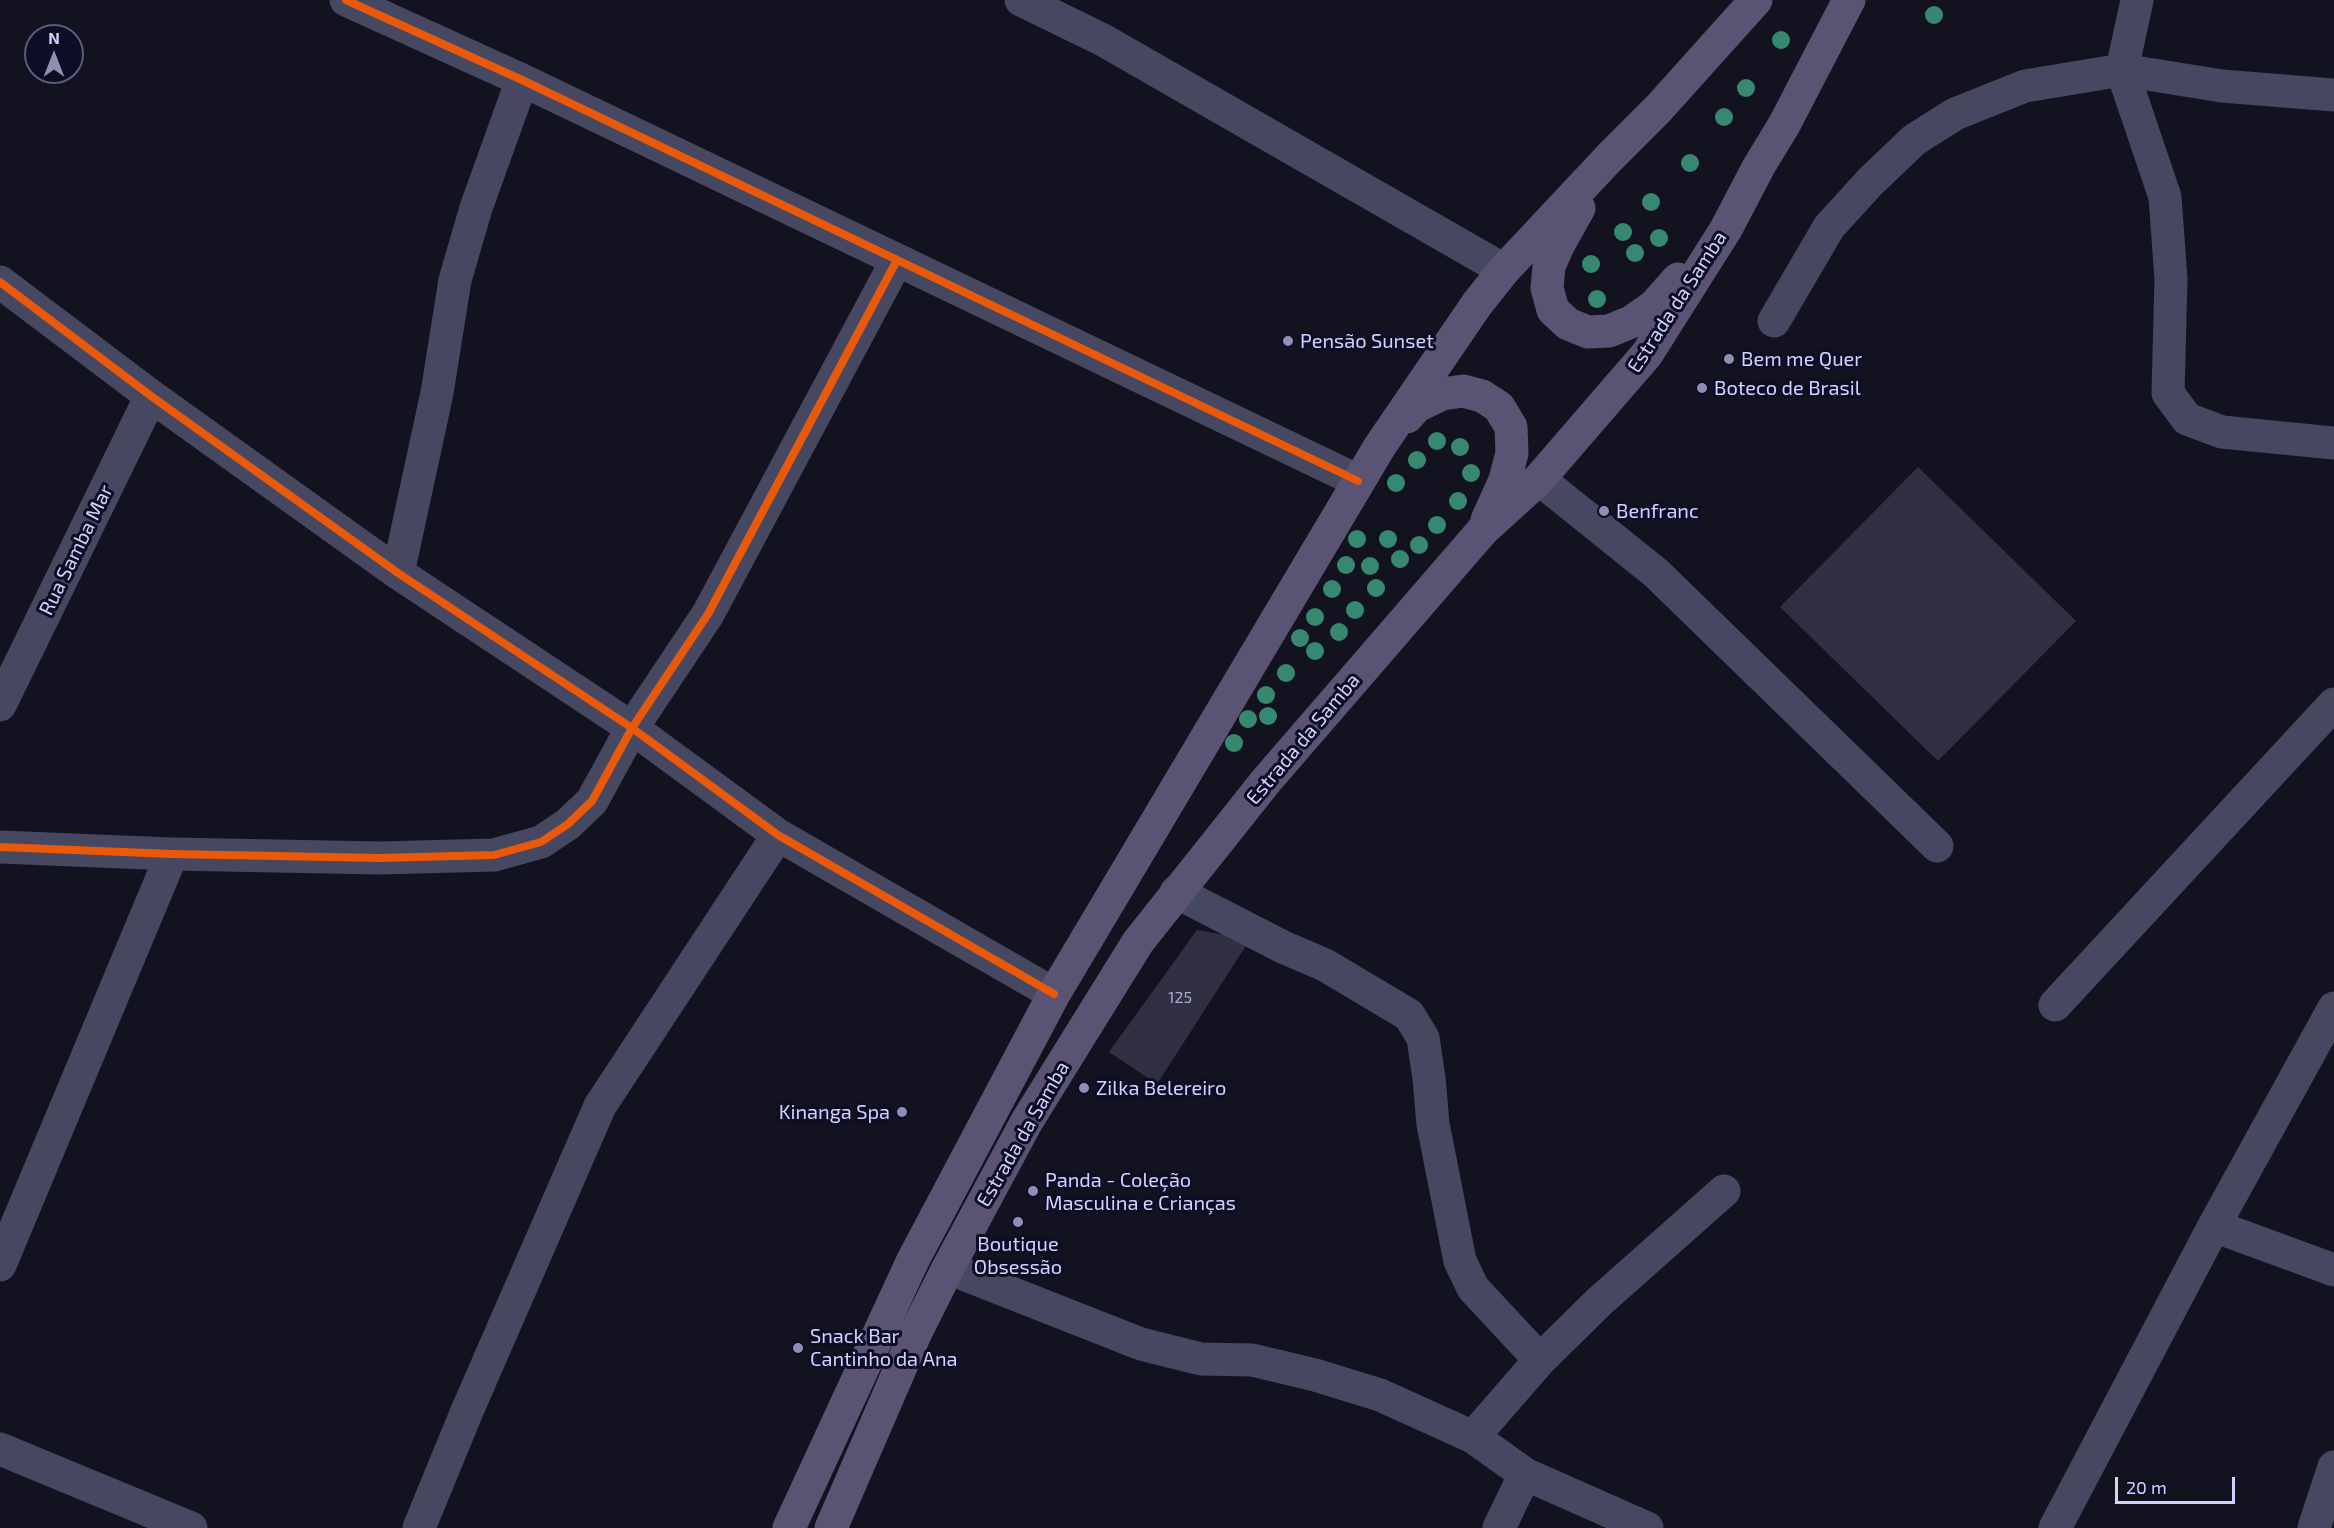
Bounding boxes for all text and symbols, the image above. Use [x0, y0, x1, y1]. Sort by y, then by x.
north arrow [24, 24, 84, 84]
text: N [48, 28, 60, 47]
street label: Estrada da Samba [1622, 227, 1732, 377]
place label: Pensão Sunset [1300, 329, 1434, 353]
marker: Pensão Sunset [1281, 334, 1295, 348]
place label: Bem me Quer [1741, 347, 1862, 371]
marker: Bem me Quer [1722, 352, 1736, 366]
place label: Boteco de Brasil [1714, 376, 1861, 400]
marker: Boteco de Brasil [1695, 381, 1709, 395]
street label: Rua Samba Mar [34, 481, 118, 619]
place label: Benfranc [1616, 499, 1699, 523]
marker: Benfranc [1597, 504, 1611, 518]
street label: Estrada da Samba [1241, 669, 1365, 809]
house number: 125 [1168, 988, 1192, 1008]
street label: Estrada da Samba [972, 1057, 1074, 1211]
place label: Zilka Belereiro [1096, 1076, 1226, 1100]
marker: Zilka Belereiro [1077, 1081, 1091, 1095]
place label: Kinanga Spa [779, 1100, 890, 1124]
marker: Kinanga Spa [895, 1105, 909, 1119]
place label: Panda - Coleção Masculina e Crianças [1045, 1168, 1236, 1215]
marker: Panda - Coleção Masculina e Crianças [1026, 1184, 1040, 1198]
marker: Boutique Obsessão [1011, 1215, 1025, 1229]
place label: Boutique Obsessão [974, 1232, 1062, 1279]
place label: Snack Bar Cantinho da Ana [810, 1324, 958, 1371]
marker: Snack Bar Cantinho da Ana [791, 1341, 805, 1355]
scale bar [2118, 1465, 2238, 1503]
text: 20 m [2126, 1476, 2167, 1498]

